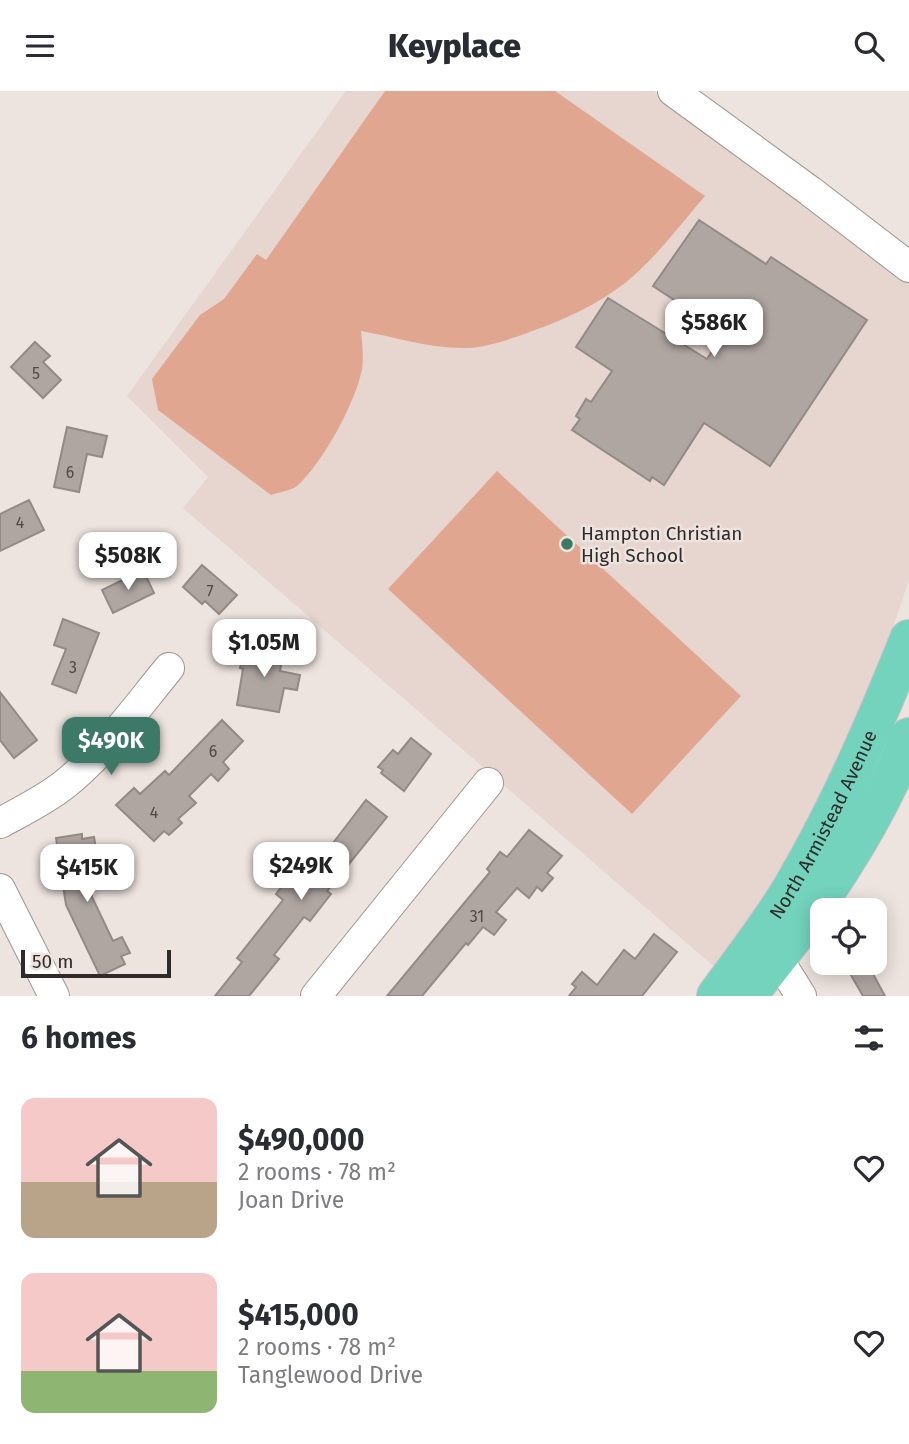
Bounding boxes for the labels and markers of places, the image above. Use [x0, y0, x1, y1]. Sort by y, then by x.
pin: $586K [665, 299, 763, 359]
place label: Hampton Christian High School [581, 522, 743, 567]
pin: $508K [79, 533, 177, 592]
marker: Hampton Christian High School [559, 536, 575, 552]
pin: $1.05M [207, 619, 321, 679]
pin: $490K [62, 717, 160, 777]
pin: $249K [252, 843, 350, 902]
pin: $415K [38, 845, 136, 904]

